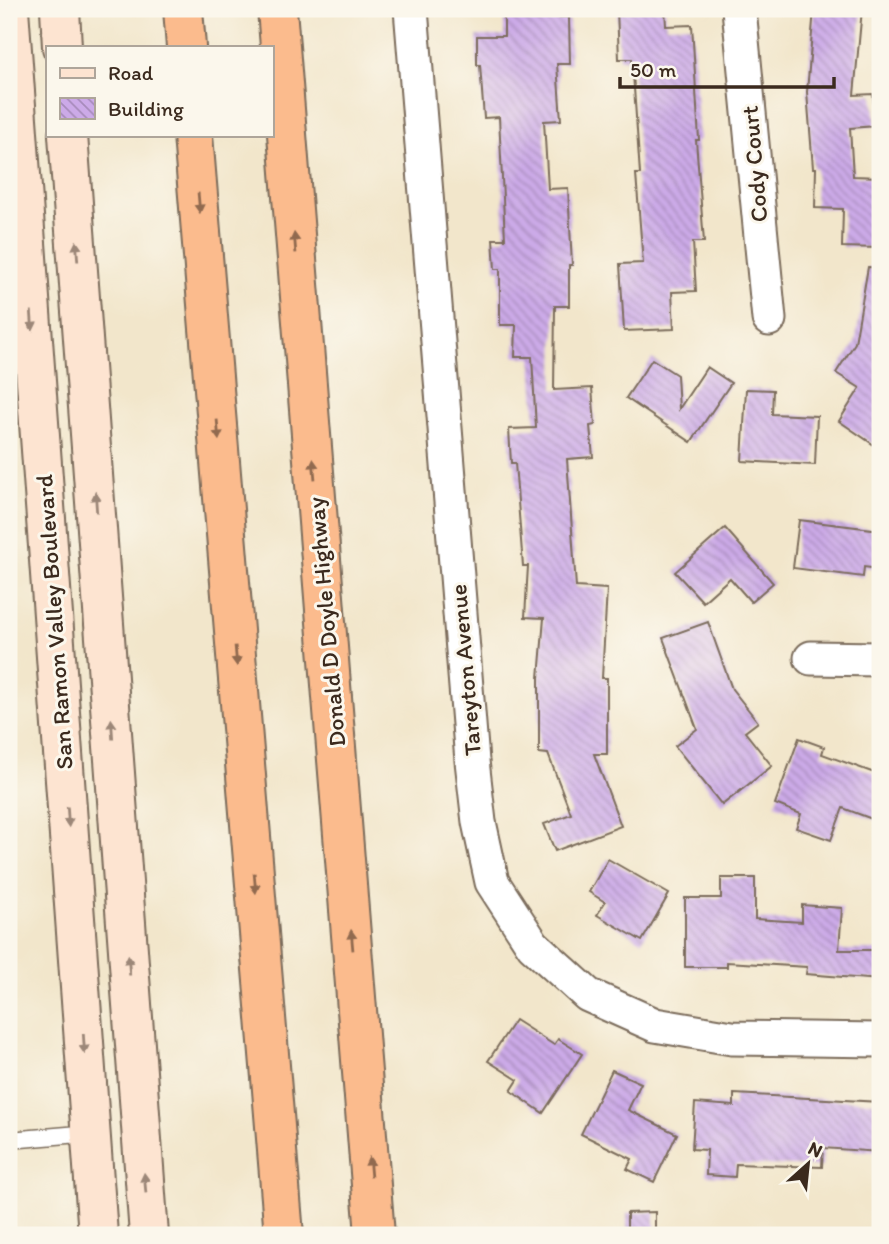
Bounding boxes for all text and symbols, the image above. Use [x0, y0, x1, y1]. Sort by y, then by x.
legend [46, 46, 273, 136]
scale bar [620, 46, 833, 90]
text: 50 m [630, 57, 677, 82]
text: Road [108, 60, 154, 85]
text: Building [108, 96, 184, 121]
street label: Cody Court [734, 104, 774, 224]
one-way arrow [194, 192, 205, 214]
one-way arrow [289, 231, 300, 253]
one-way arrow [71, 240, 82, 262]
one-way arrow [26, 310, 37, 332]
one-way arrow [213, 419, 224, 441]
one-way arrow [308, 458, 319, 480]
street label: San Ramon Valley Boulevard [29, 473, 79, 771]
one-way arrow [90, 491, 101, 513]
street label: Donald D Doyle Highway [301, 495, 351, 748]
street label: Tareyton Avenue [443, 583, 487, 757]
one-way arrow [231, 645, 242, 667]
one-way arrow [106, 718, 117, 740]
one-way arrow [63, 806, 74, 828]
one-way arrow [250, 872, 261, 894]
one-way arrow [346, 929, 357, 951]
one-way arrow [123, 953, 134, 975]
one-way arrow [79, 1033, 90, 1055]
north arrow [774, 1128, 844, 1198]
text: N [805, 1136, 826, 1162]
one-way arrow [364, 1156, 375, 1178]
one-way arrow [139, 1172, 150, 1194]

